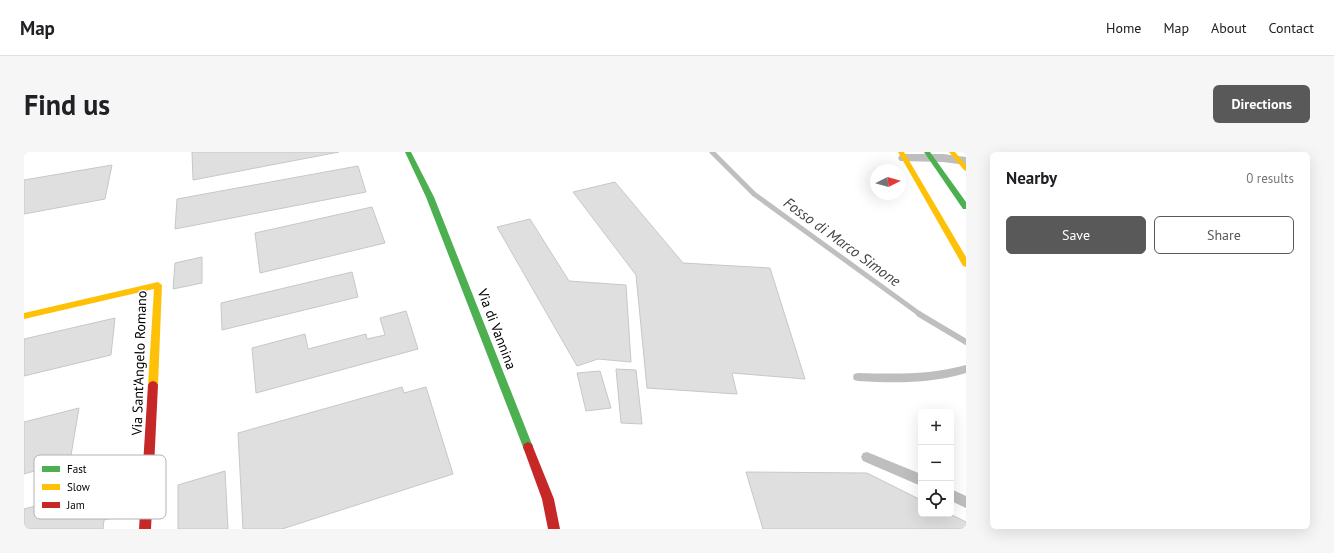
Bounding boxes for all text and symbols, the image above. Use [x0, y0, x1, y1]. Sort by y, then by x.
text: Map [20, 16, 55, 40]
text: Home [1106, 19, 1141, 37]
text: Map [1163, 19, 1189, 37]
text: About [1211, 19, 1247, 37]
text: Contact [1269, 19, 1314, 37]
button: Directions [1213, 85, 1310, 123]
text: Find us [24, 86, 110, 123]
north arrow [870, 164, 906, 200]
text: Nearby [1006, 167, 1057, 189]
text: 0 results [1246, 170, 1294, 187]
water label: Fosso di Marco Simone [780, 193, 904, 290]
button: Save [1006, 216, 1146, 254]
button: Share [1154, 216, 1294, 254]
street label: Via di Vannina [473, 285, 521, 372]
street label: Via Sant'Angelo Romano [127, 290, 151, 437]
map controls [918, 409, 954, 517]
button: + [918, 409, 954, 445]
button: − [918, 445, 954, 481]
legend [34, 455, 166, 519]
text: Fast [67, 462, 87, 476]
text: Slow [67, 480, 90, 494]
button: locate [918, 481, 954, 517]
text: Jam [66, 498, 85, 512]

